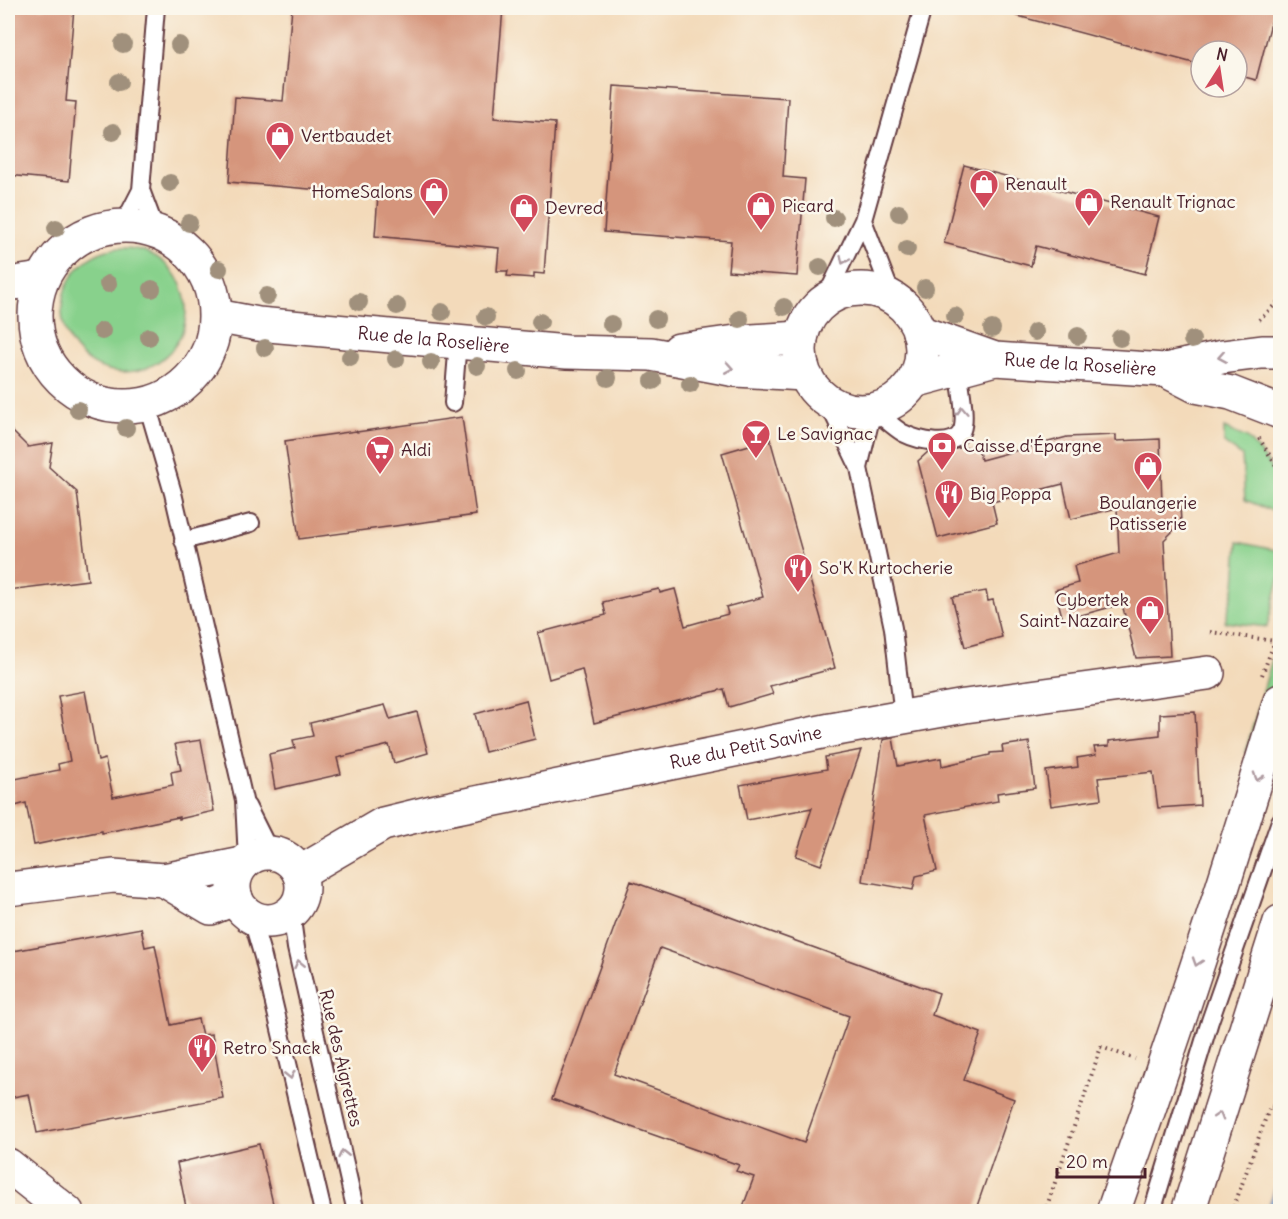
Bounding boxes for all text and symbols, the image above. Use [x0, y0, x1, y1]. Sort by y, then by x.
north arrow [1189, 39, 1249, 99]
text: N [1215, 43, 1230, 65]
shop icon: Vertbaudet [264, 120, 296, 162]
place label: Vertbaudet [301, 124, 392, 147]
shop icon: Renault [968, 168, 1000, 210]
place label: Renault [1005, 172, 1067, 195]
shop icon: HomeSalons [418, 176, 450, 218]
place label: HomeSalons [311, 180, 413, 203]
shop icon: Renault Trignac [1073, 186, 1105, 228]
shop icon: Picard [745, 190, 777, 232]
place label: Renault Trignac [1110, 190, 1236, 213]
shop icon: Devred [508, 192, 540, 234]
place label: Picard [782, 194, 834, 217]
place label: Devred [545, 196, 604, 219]
one-way arrow [839, 254, 851, 265]
street label: Rue de la Roselière [357, 321, 511, 358]
street label: Rue de la Roselière [1003, 348, 1157, 380]
one-way arrow [1218, 351, 1227, 363]
one-way arrow [724, 362, 733, 374]
one-way arrow [956, 407, 969, 416]
bar icon: Le Savignac [740, 418, 772, 460]
place label: Le Savignac [777, 422, 873, 445]
bank icon: Caisse d'Épargne [926, 430, 958, 472]
supermarket icon: Aldi [364, 434, 396, 476]
place label: Caisse d'Épargne [963, 434, 1102, 457]
place label: Aldi [401, 438, 431, 461]
shop icon: Boulangerie Patisserie [1132, 450, 1164, 492]
restaurant icon: Big Poppa [933, 478, 965, 520]
place label: Big Poppa [970, 482, 1052, 505]
place label: Boulangerie Patisserie [1099, 491, 1197, 535]
restaurant icon: So'K Kurtocherie [782, 552, 814, 594]
place label: So'K Kurtocherie [819, 556, 953, 579]
place label: Cybertek Saint-Nazaire [1019, 588, 1129, 632]
shop icon: Cybertek Saint-Nazaire [1134, 594, 1166, 636]
street label: Rue du Petit Savine [668, 720, 824, 774]
one-way arrow [1253, 771, 1265, 782]
one-way arrow [1192, 956, 1205, 967]
one-way arrow [294, 960, 307, 970]
street label: Rue des Aigrettes [314, 987, 368, 1129]
restaurant icon: Retro Snack [186, 1032, 218, 1074]
place label: Retro Snack [223, 1036, 320, 1059]
one-way arrow [283, 1070, 296, 1080]
one-way arrow [1211, 1111, 1224, 1122]
scale bar [1057, 1141, 1146, 1179]
one-way arrow [337, 1150, 350, 1160]
text: 20 m [1066, 1150, 1108, 1173]

